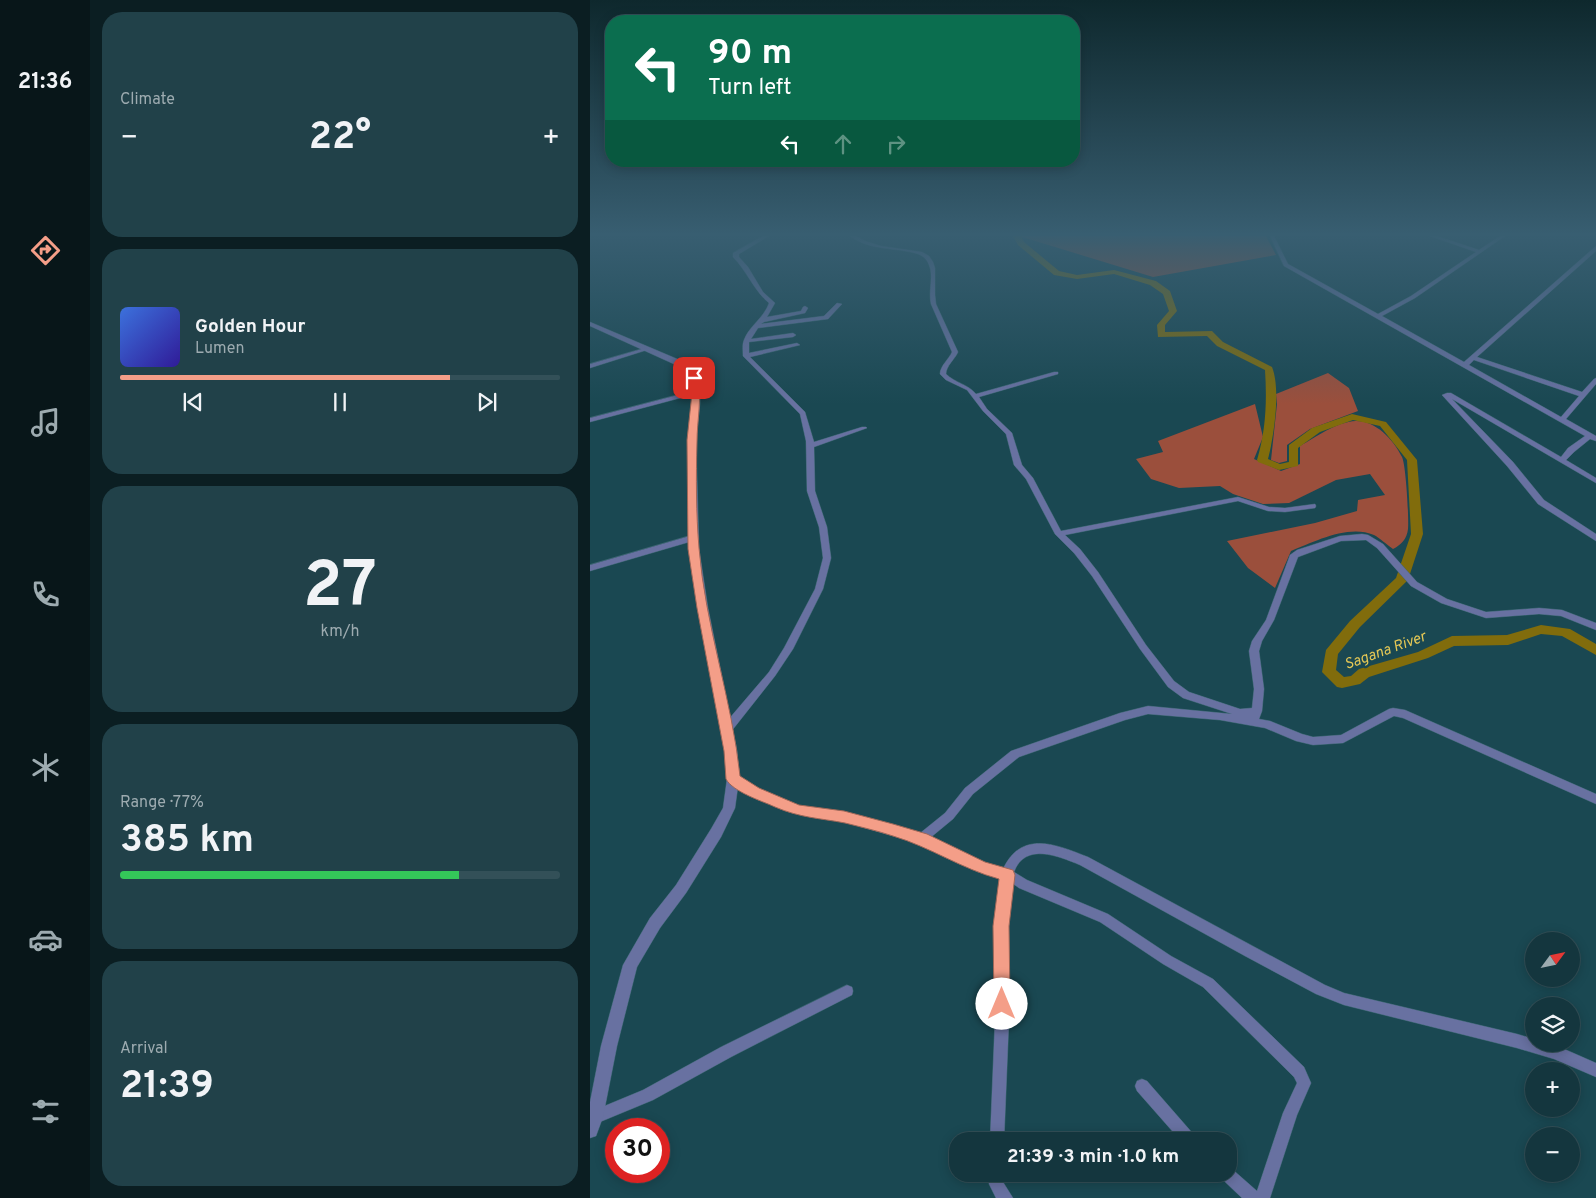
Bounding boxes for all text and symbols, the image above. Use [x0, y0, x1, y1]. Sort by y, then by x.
text: 90 m [708, 32, 792, 76]
icon: left [625, 35, 690, 100]
text: 21:36 [18, 69, 72, 96]
text: Turn left [708, 75, 791, 102]
text: Climate [120, 90, 175, 110]
text: 22° [309, 114, 371, 163]
text: − [120, 121, 138, 157]
text: + [542, 121, 560, 157]
icon: left [776, 130, 804, 158]
icon: ahead [829, 130, 857, 158]
icon: right [882, 130, 910, 158]
icon: directions [28, 233, 63, 268]
text: Golden Hour [195, 315, 306, 339]
text: Lumen [195, 339, 245, 359]
pin [673, 357, 715, 399]
icon: arrive [680, 364, 708, 392]
icon: previous [179, 388, 207, 416]
icon: pause [326, 388, 354, 416]
icon: next [473, 388, 501, 416]
icon: music [28, 405, 63, 440]
text: 27 [303, 548, 377, 630]
icon: phone [28, 577, 63, 612]
text: km/h [321, 622, 359, 642]
water label: Sagana River [1342, 627, 1430, 675]
icon: climate [28, 750, 63, 785]
text: Range · 77% [120, 793, 204, 813]
text: 385 km [120, 817, 254, 866]
icon: car [28, 922, 63, 957]
north arrow [1525, 932, 1580, 988]
map controls [1525, 932, 1580, 1182]
position arrow [975, 977, 1027, 1029]
button: layers [1525, 997, 1580, 1052]
text: Arrival [120, 1039, 168, 1059]
button: + [1525, 1062, 1580, 1117]
text: 21:39 [120, 1063, 214, 1112]
icon: filters [28, 1094, 63, 1129]
speed limit sign: 30 [605, 1118, 670, 1183]
button: − [1525, 1127, 1580, 1182]
text: 21:39 · 3 min · 1.0 km [1007, 1145, 1179, 1169]

